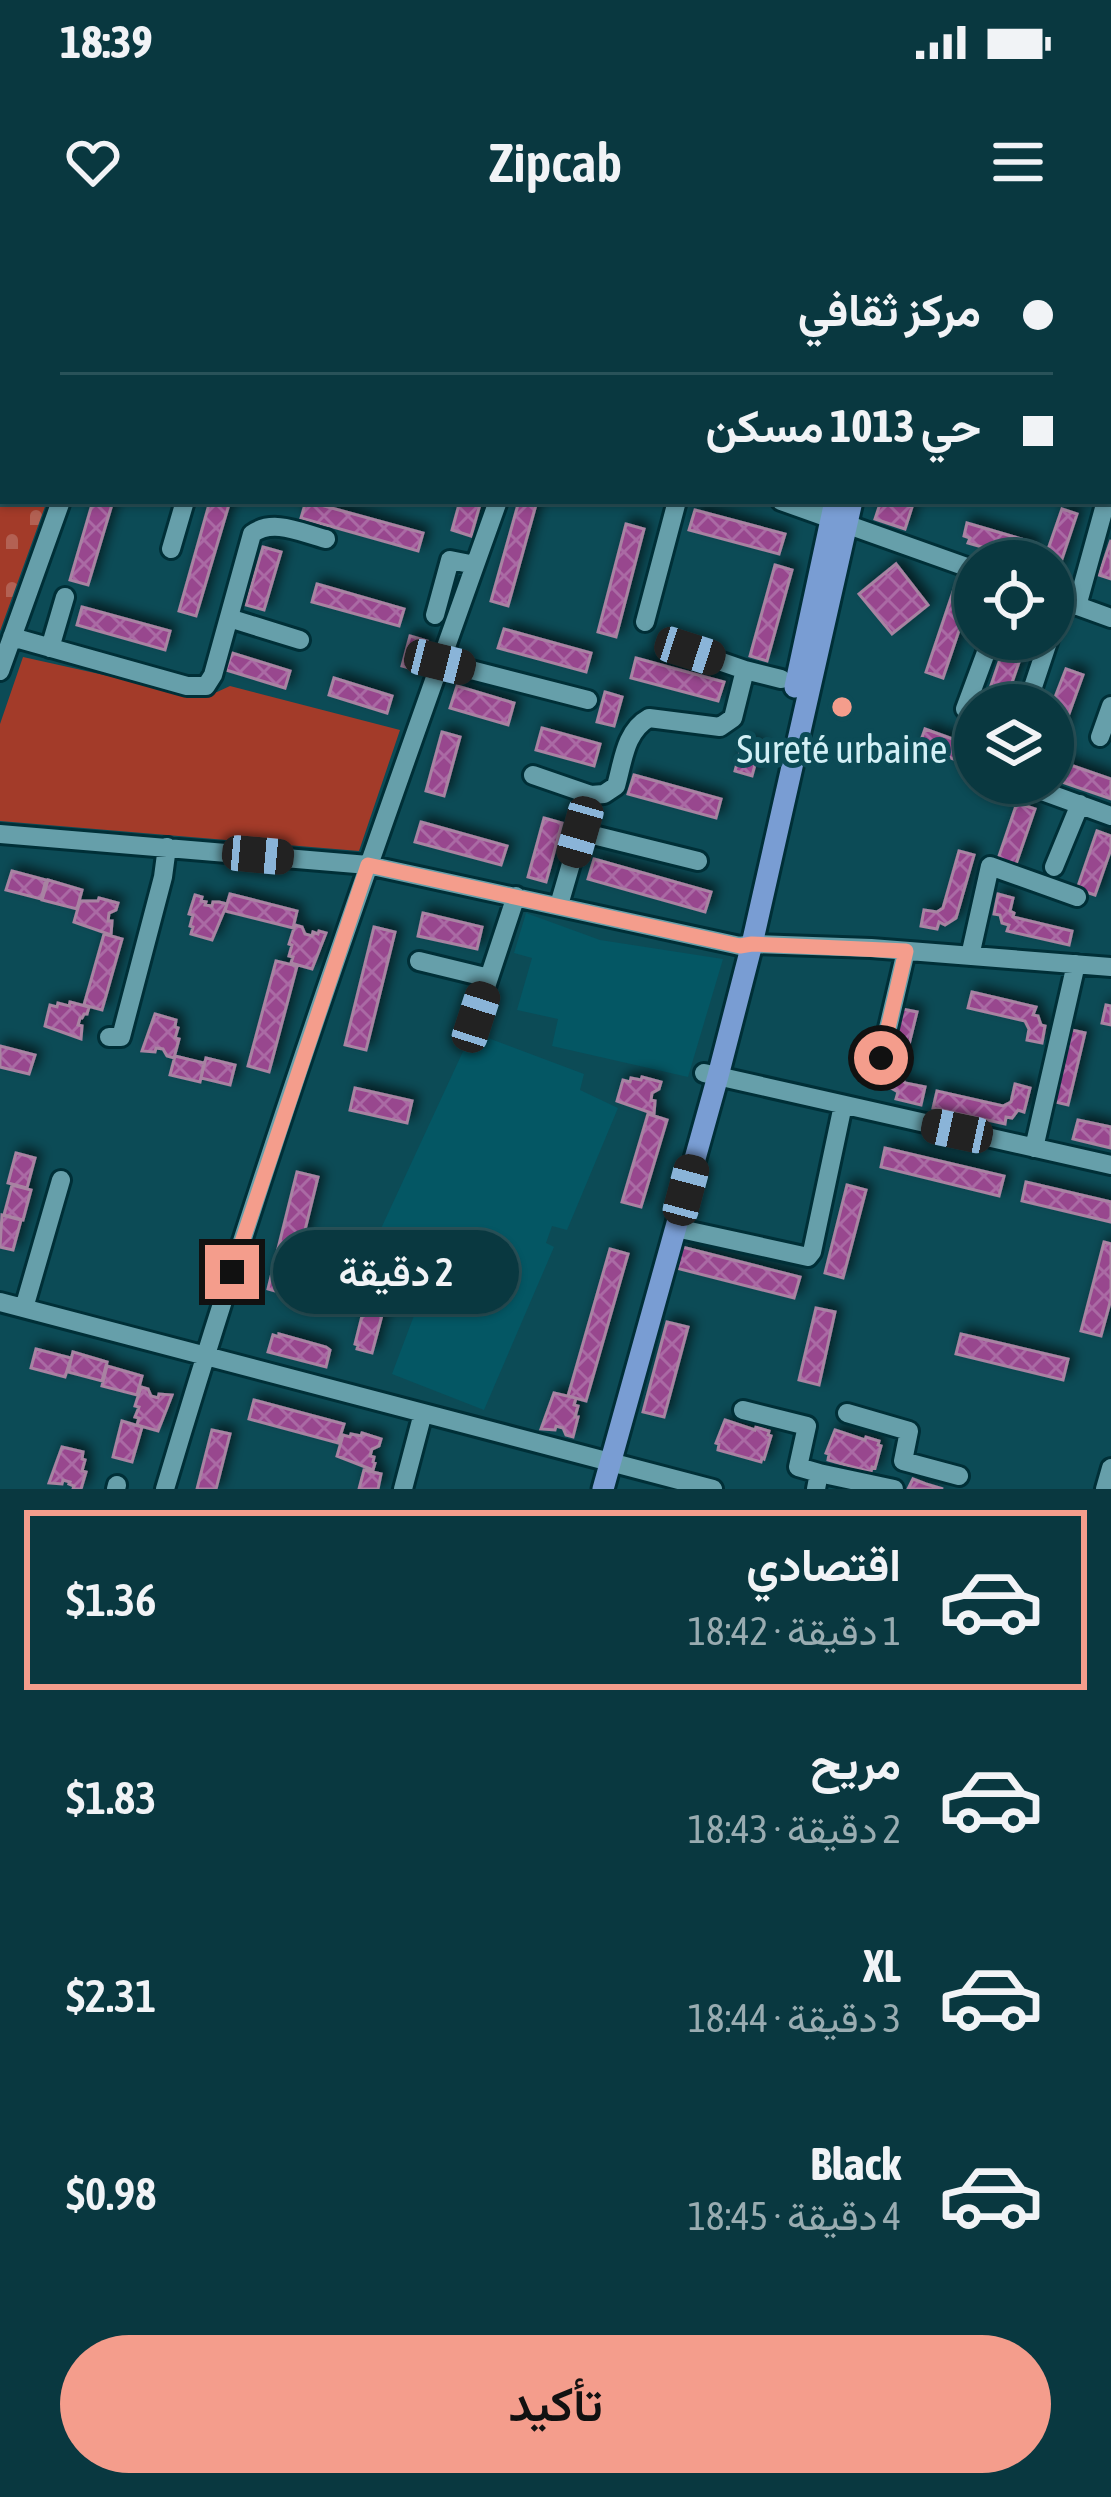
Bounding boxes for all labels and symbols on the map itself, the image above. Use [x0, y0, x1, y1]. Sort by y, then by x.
car [650, 623, 730, 679]
car [401, 636, 479, 688]
marker: Sureté urbaine [829, 694, 855, 720]
place label: Sureté urbaine [737, 727, 947, 771]
car [553, 792, 607, 872]
car [221, 834, 295, 876]
car [448, 977, 504, 1057]
route start [854, 1031, 908, 1085]
car [918, 1106, 996, 1156]
car [659, 1151, 713, 1229]
callout: 2 دقيقة [274, 1230, 520, 1314]
route end [205, 1245, 259, 1299]

